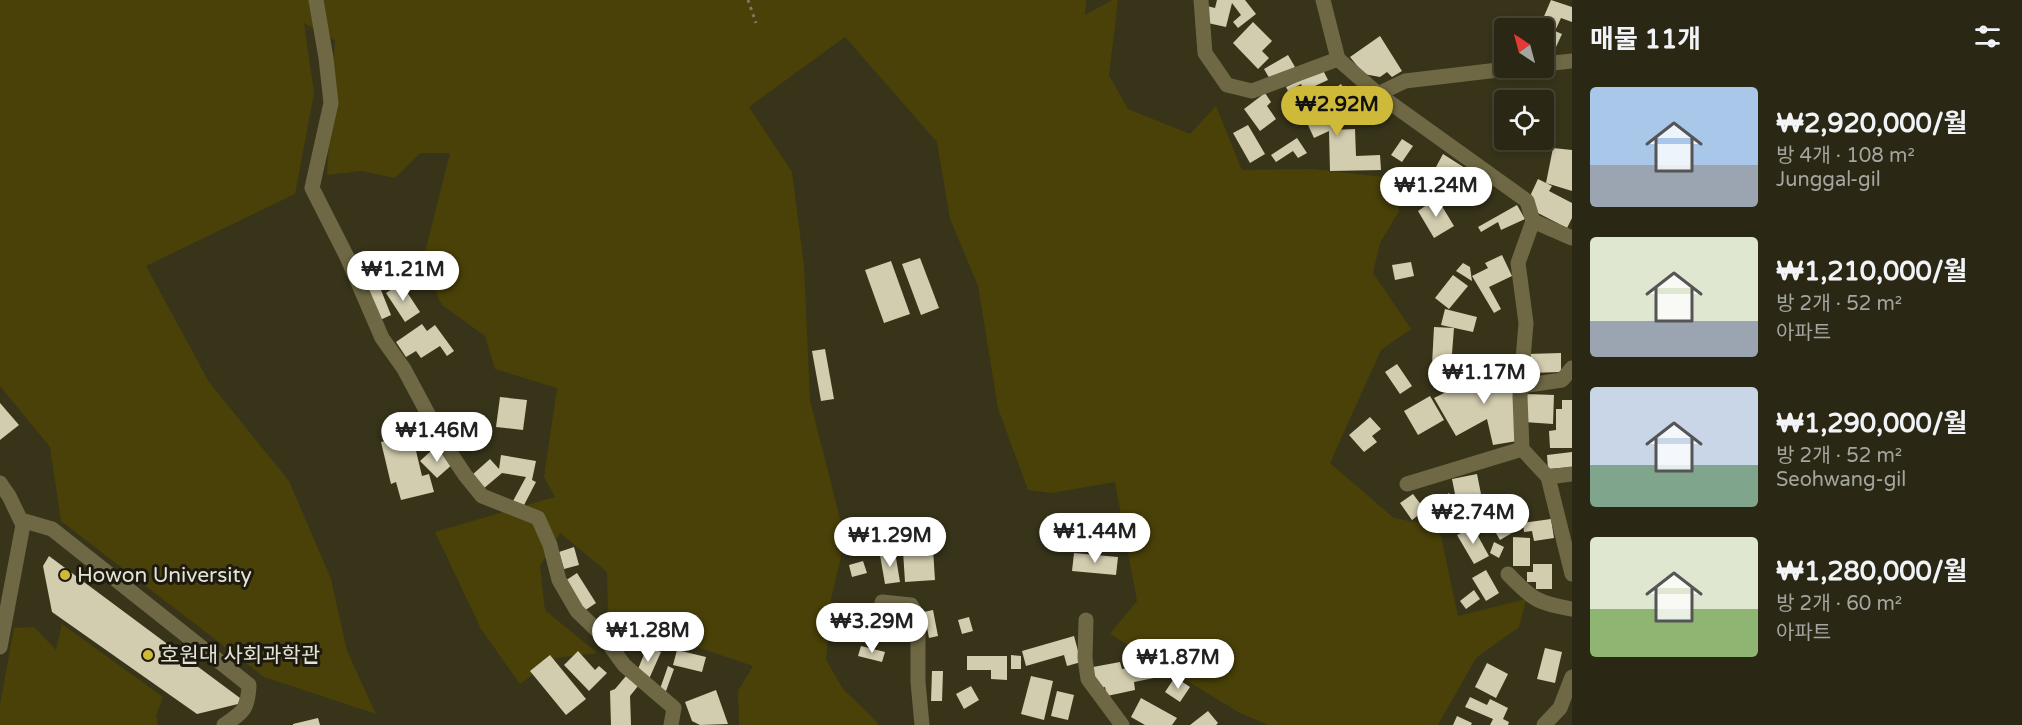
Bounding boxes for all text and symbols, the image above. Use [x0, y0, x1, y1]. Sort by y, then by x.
north arrow [1494, 18, 1554, 78]
map controls [1494, 18, 1554, 150]
icon: filters [1971, 20, 2004, 53]
text: 매물 11개 [1590, 24, 1701, 55]
pin: ₩2.92M [1288, 86, 1386, 137]
button: locate [1494, 90, 1554, 150]
text: ₩2.92M [1295, 93, 1379, 117]
text: ₩2,920,000/월 [1776, 108, 1967, 139]
icon: home [1638, 111, 1710, 183]
text: 방 4개 · 108 m² [1776, 144, 1915, 168]
pin: ₩1.24M [1387, 167, 1485, 218]
text: Junggal-gil [1776, 168, 1881, 192]
text: ₩1.24M [1394, 174, 1478, 198]
pin: ₩1.21M [354, 251, 452, 302]
text: ₩1,210,000/월 [1776, 256, 1967, 287]
text: ₩1.21M [361, 258, 445, 282]
icon: home [1638, 261, 1710, 333]
text: 방 2개 · 52 m² [1776, 292, 1902, 316]
text: 아파트 [1776, 321, 1831, 345]
pin: ₩1.17M [1435, 354, 1533, 405]
text: ₩1.17M [1442, 361, 1526, 385]
text: ₩1,290,000/월 [1776, 408, 1967, 439]
icon: home [1638, 411, 1710, 483]
pin: ₩1.46M [388, 412, 486, 463]
text: ₩1.46M [395, 419, 479, 443]
text: 방 2개 · 52 m² [1776, 444, 1902, 468]
text: Seohwang-gil [1776, 468, 1906, 492]
pin: ₩2.74M [1424, 494, 1522, 545]
text: ₩2.74M [1431, 501, 1515, 525]
pin: ₩1.44M [1046, 513, 1144, 564]
pin: ₩1.29M [841, 517, 939, 568]
text: ₩1.44M [1053, 520, 1137, 544]
text: ₩1.29M [848, 524, 932, 548]
text: ₩1,280,000/월 [1776, 556, 1967, 587]
icon: home [1638, 561, 1710, 633]
place label: Howon University [77, 563, 252, 588]
marker: Howon University [58, 568, 72, 582]
text: 방 2개 · 60 m² [1776, 592, 1902, 616]
pin: ₩3.29M [823, 603, 921, 654]
text: ₩3.29M [830, 610, 914, 634]
pin: ₩1.28M [599, 612, 697, 663]
text: ₩1.28M [606, 619, 690, 643]
text: 아파트 [1776, 621, 1831, 645]
pin: ₩1.87M [1129, 639, 1227, 690]
place label: 호원대 사회과학관 [160, 643, 320, 668]
text: ₩1.87M [1136, 646, 1220, 670]
marker: 호원대 사회과학관 [141, 648, 155, 662]

